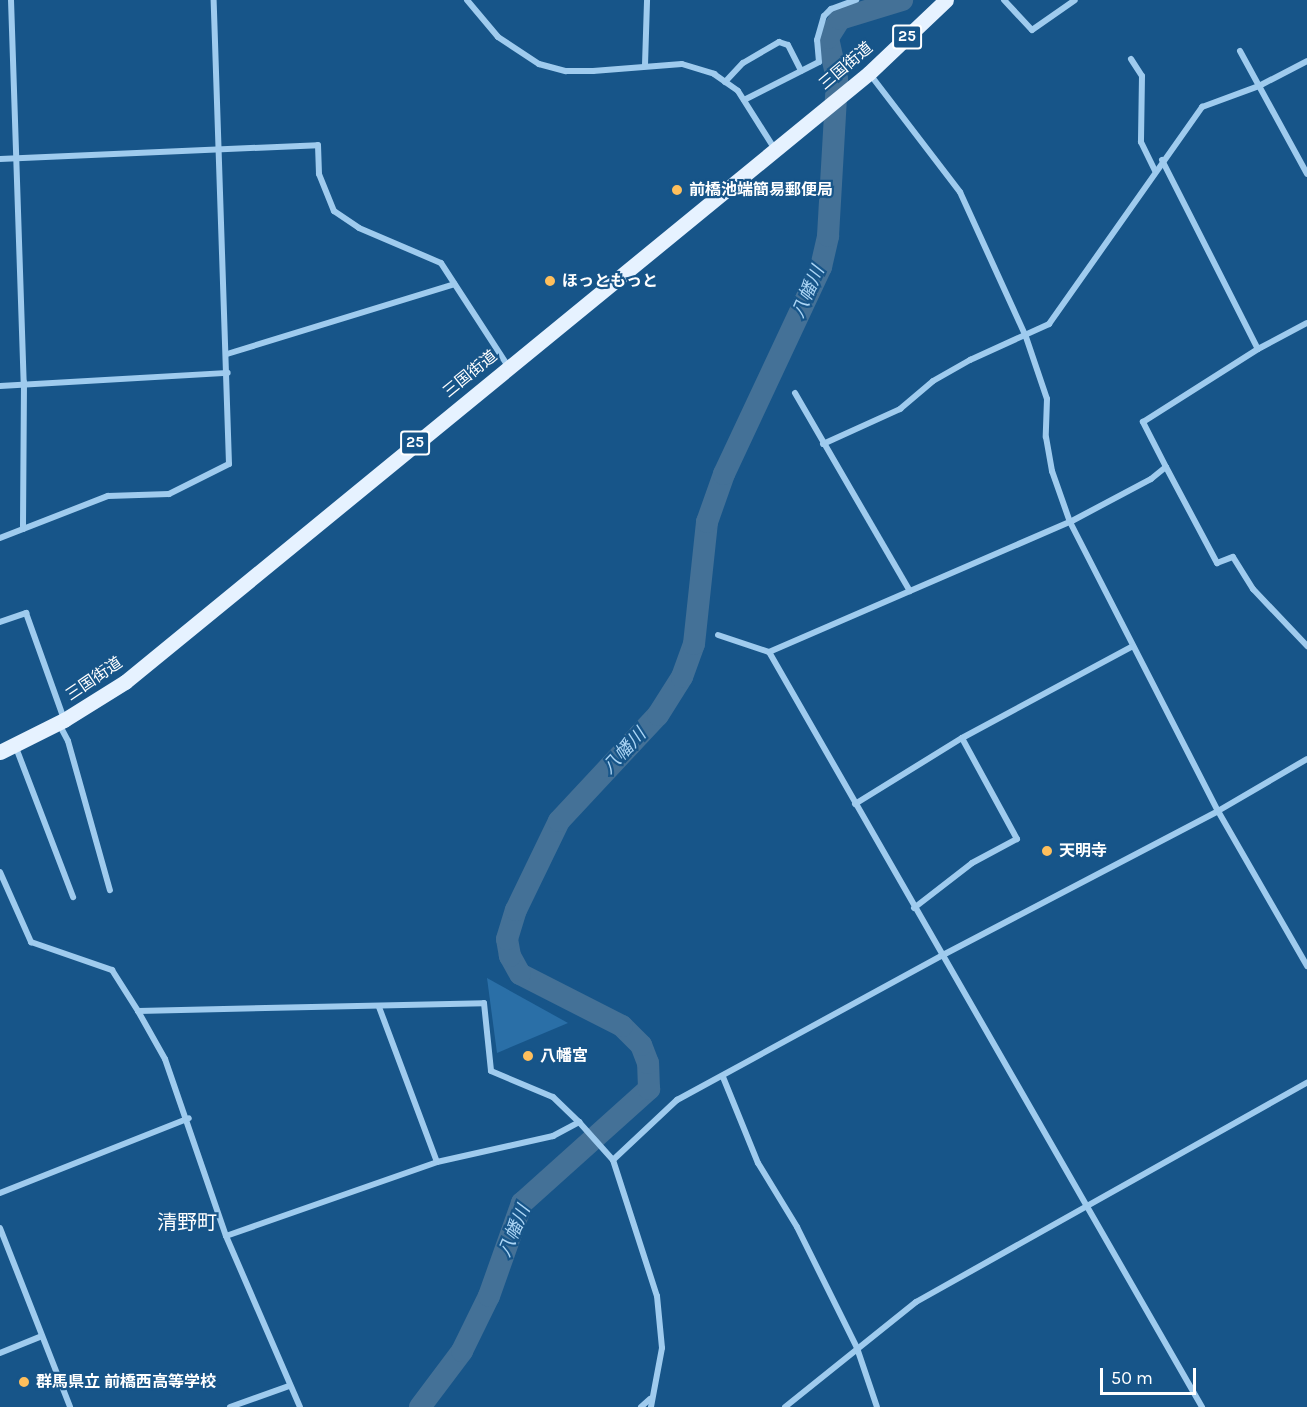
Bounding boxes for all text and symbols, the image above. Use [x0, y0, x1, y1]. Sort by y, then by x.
road number: 25 [892, 25, 922, 49]
street label: 三国街道 [815, 38, 877, 94]
place label: 前橋池端簡易郵便局 [689, 180, 833, 200]
marker: 前橋池端簡易郵便局 [670, 183, 684, 197]
water label: 八幡川 [787, 263, 829, 321]
place label: ほっともっと [562, 271, 658, 291]
marker: ほっともっと [543, 274, 557, 288]
street label: 三国街道 [439, 346, 501, 402]
road number: 25 [400, 431, 430, 455]
street label: 三国街道 [62, 653, 126, 705]
water label: 八幡川 [598, 724, 650, 778]
place label: 天明寺 [1059, 841, 1107, 861]
marker: 天明寺 [1040, 844, 1054, 858]
place label: 八幡宮 [540, 1046, 588, 1066]
marker: 八幡宮 [521, 1049, 535, 1063]
water label: 八幡川 [494, 1202, 534, 1260]
district label: 清野町 [157, 1210, 217, 1234]
scale bar [1103, 1356, 1199, 1394]
text: 50 m [1111, 1367, 1153, 1389]
place label: 群馬県立 前橋西高等学校 [36, 1372, 216, 1392]
marker: 群馬県立 前橋西高等学校 [17, 1375, 31, 1389]

